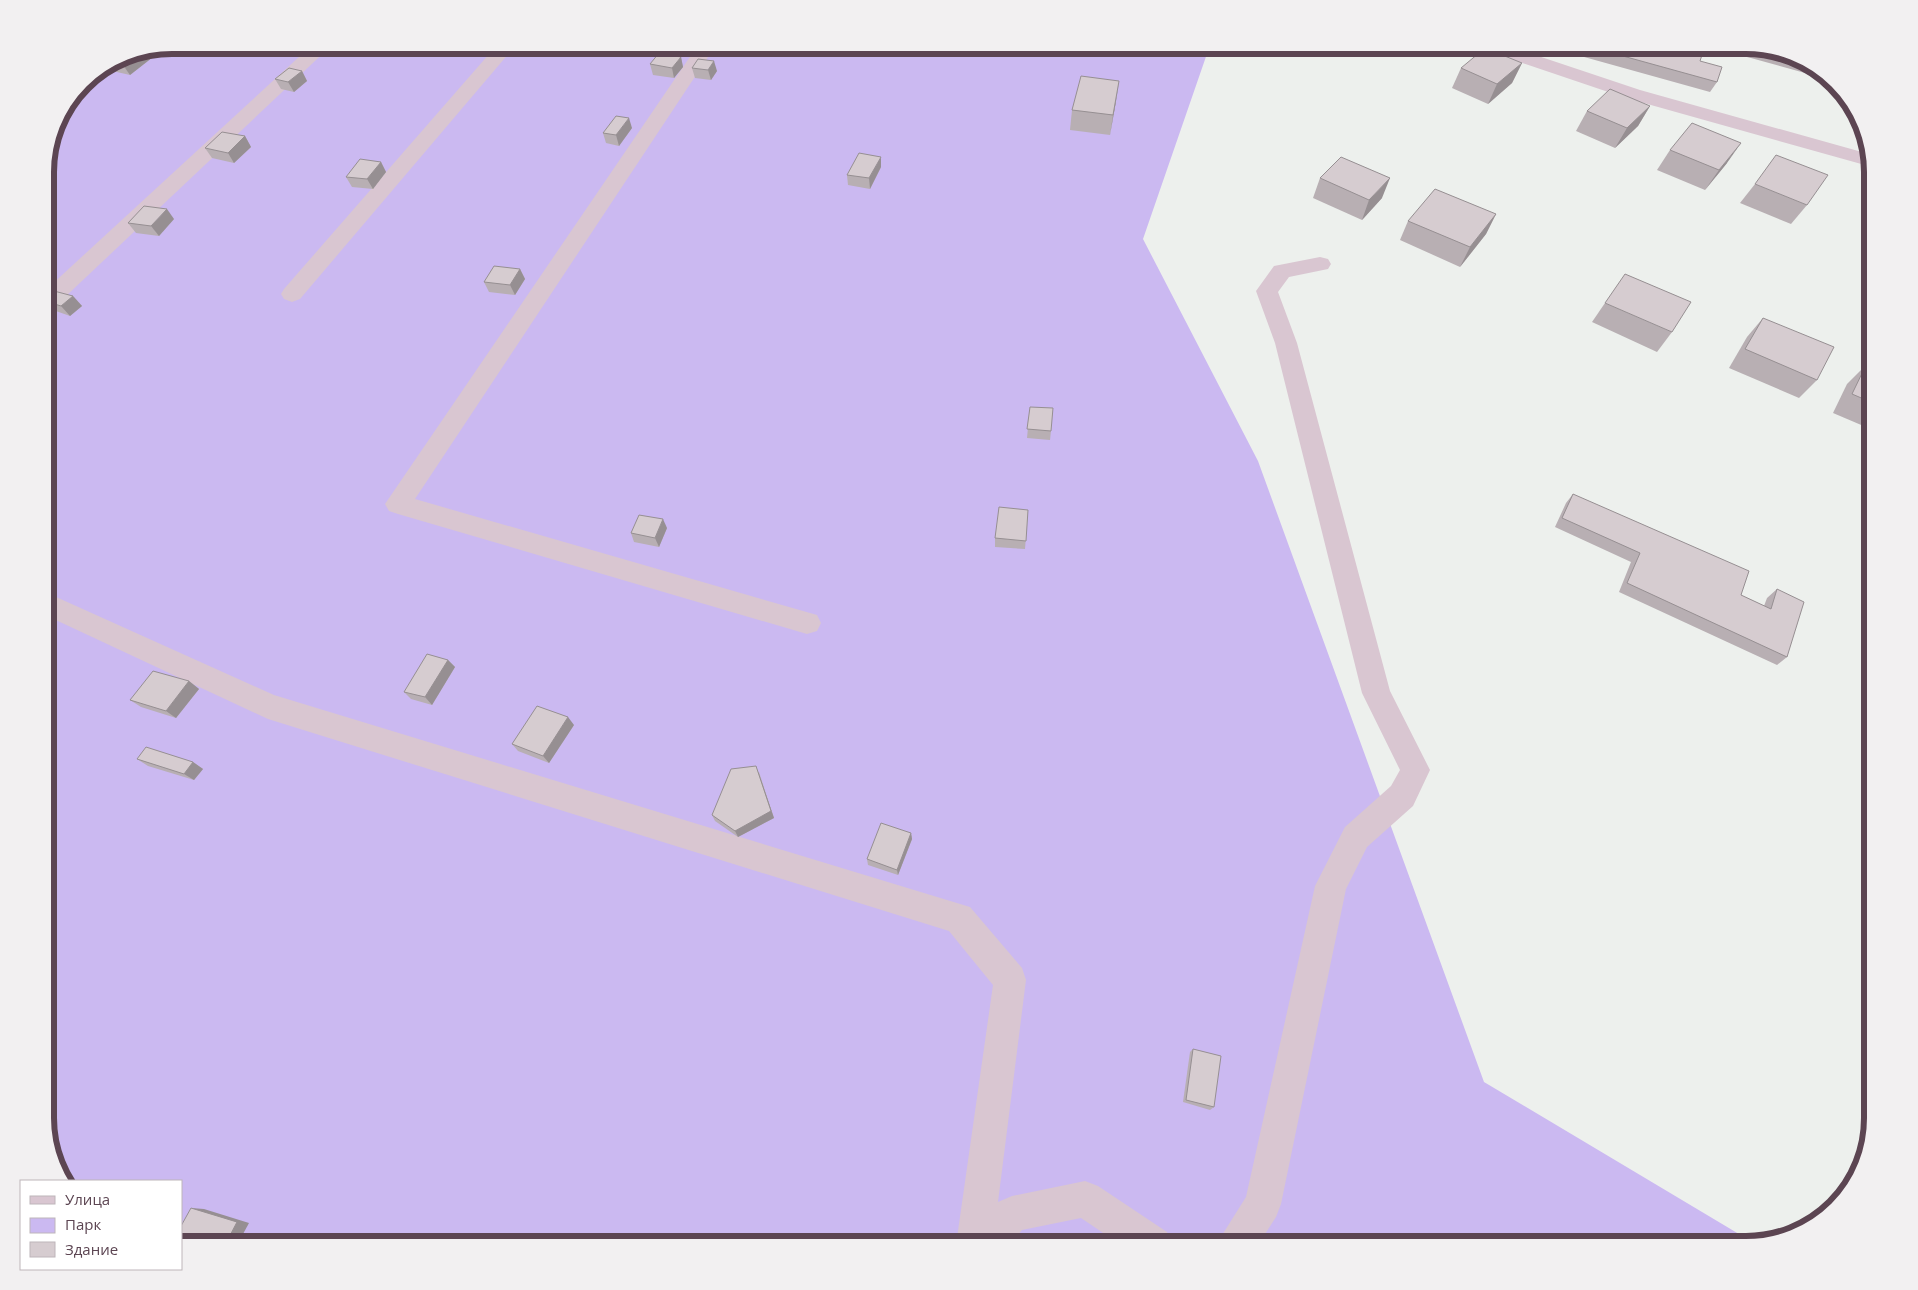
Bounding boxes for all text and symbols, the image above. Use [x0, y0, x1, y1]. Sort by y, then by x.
legend [20, 1180, 182, 1270]
text: Улица [65, 1189, 110, 1209]
text: Парк [65, 1214, 101, 1234]
text: Здание [65, 1239, 118, 1259]

